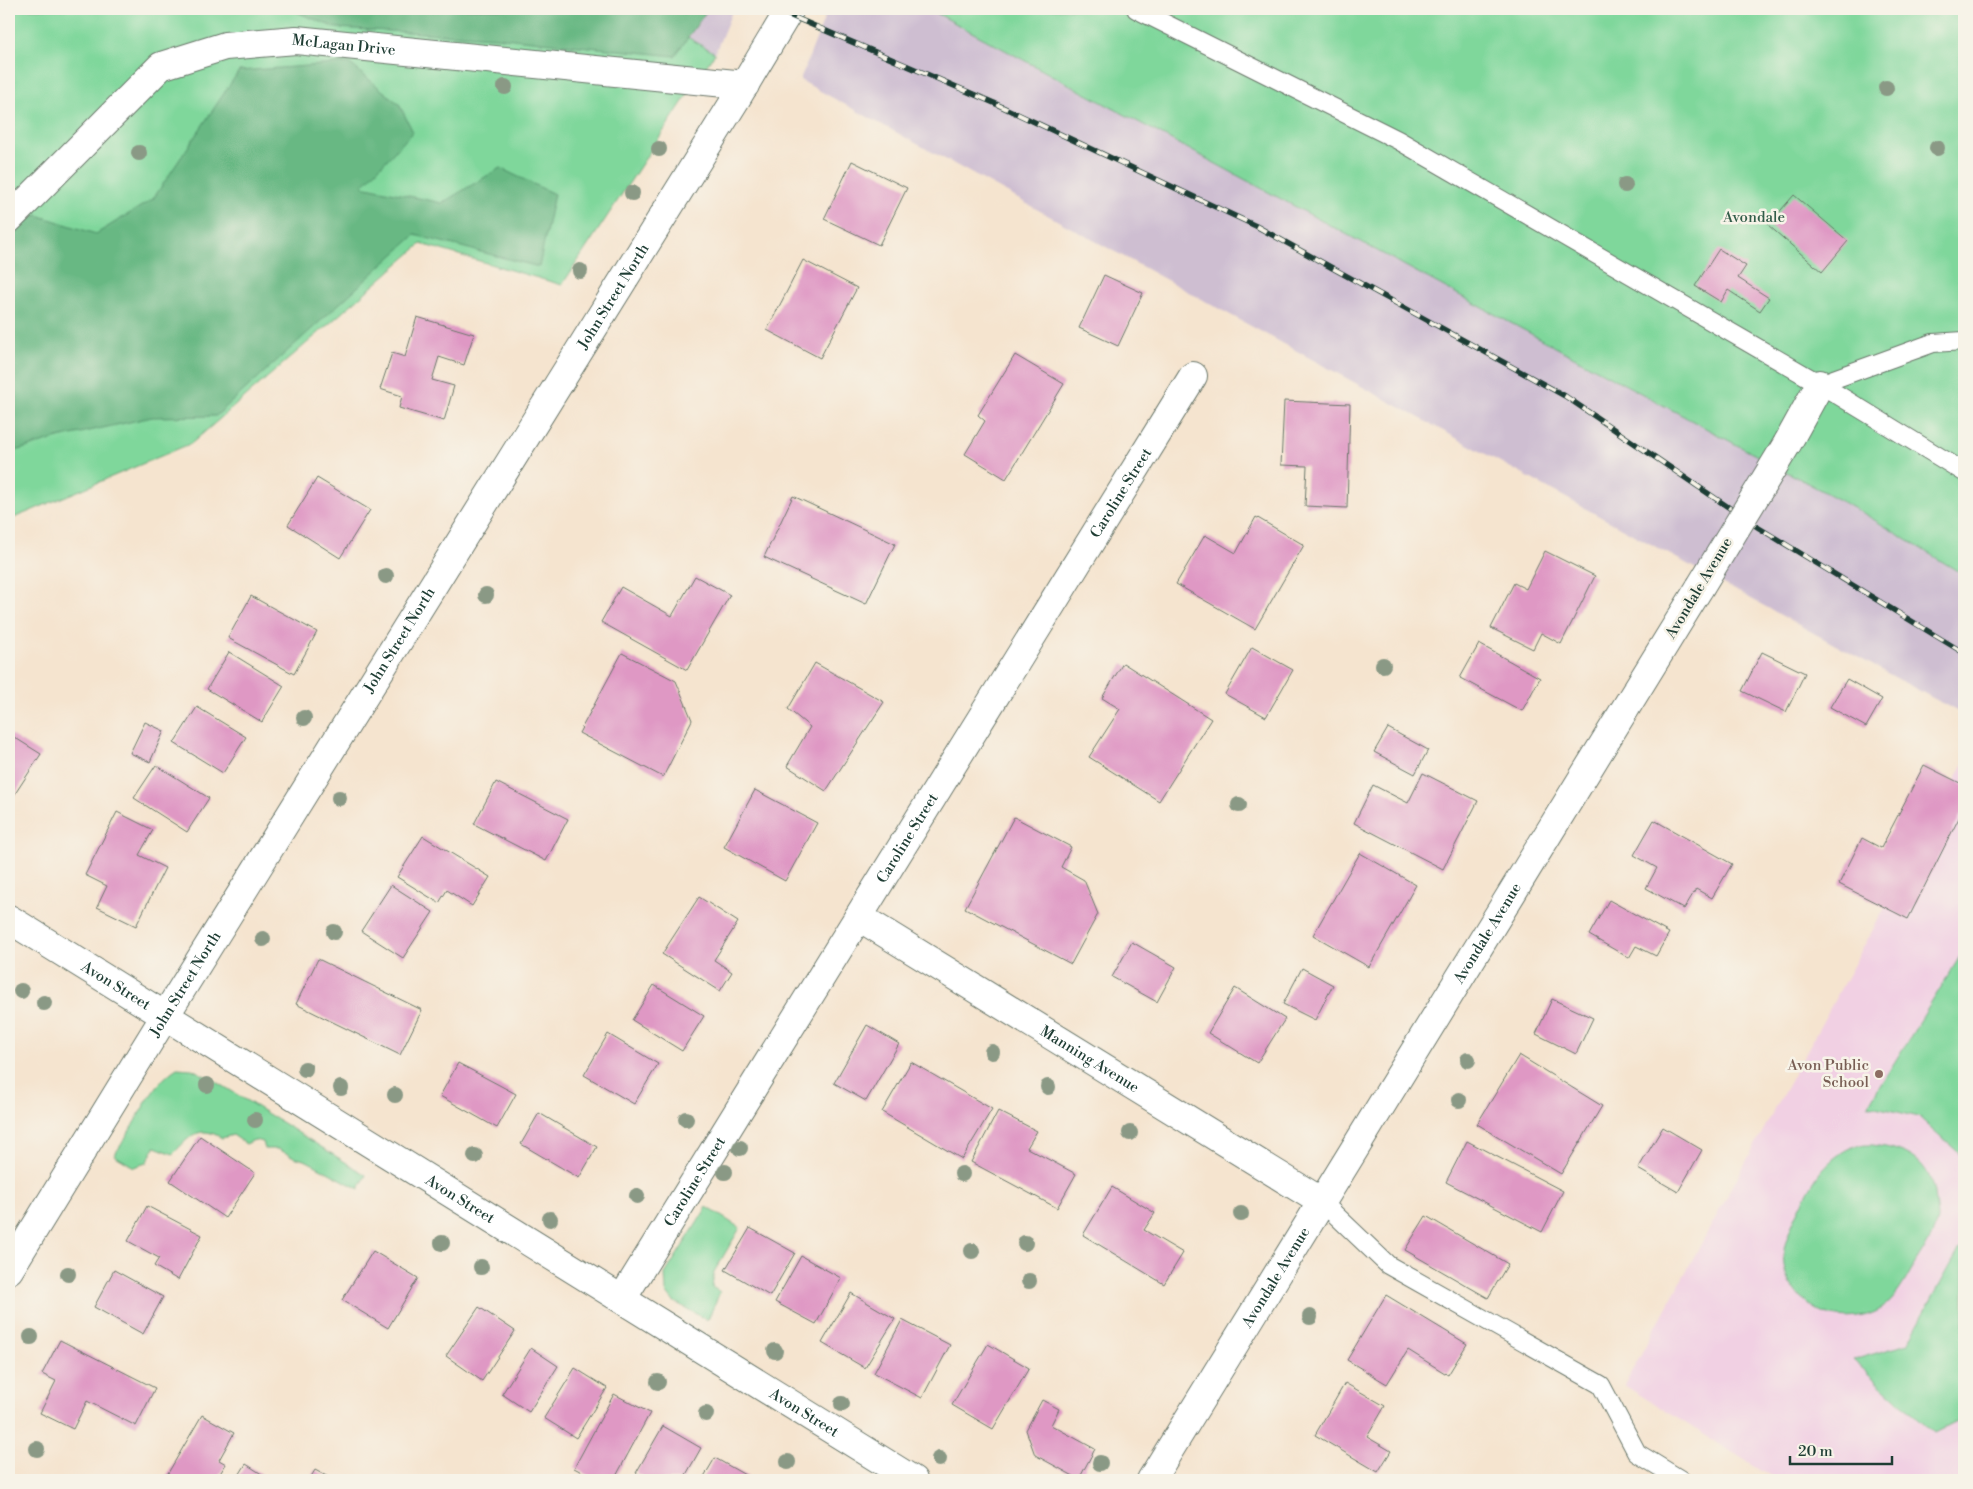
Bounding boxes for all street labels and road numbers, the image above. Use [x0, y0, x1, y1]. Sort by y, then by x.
street label: McLagan Drive [291, 30, 396, 59]
street label: John Street North [573, 240, 653, 353]
street label: Caroline Street [1086, 444, 1156, 541]
street label: Avondale Avenue [1661, 534, 1737, 643]
street label: John Street North [359, 584, 439, 697]
street label: Caroline Street [872, 789, 943, 887]
street label: Avondale Avenue [1449, 879, 1525, 988]
street label: John Street North [145, 928, 225, 1041]
street label: Avon Street [77, 956, 155, 1014]
street label: Manning Avenue [1037, 1021, 1143, 1097]
street label: Caroline Street [660, 1132, 730, 1230]
street label: Avon Street [421, 1170, 499, 1228]
street label: Avondale Avenue [1237, 1223, 1314, 1332]
street label: Avon Street [765, 1383, 843, 1442]

